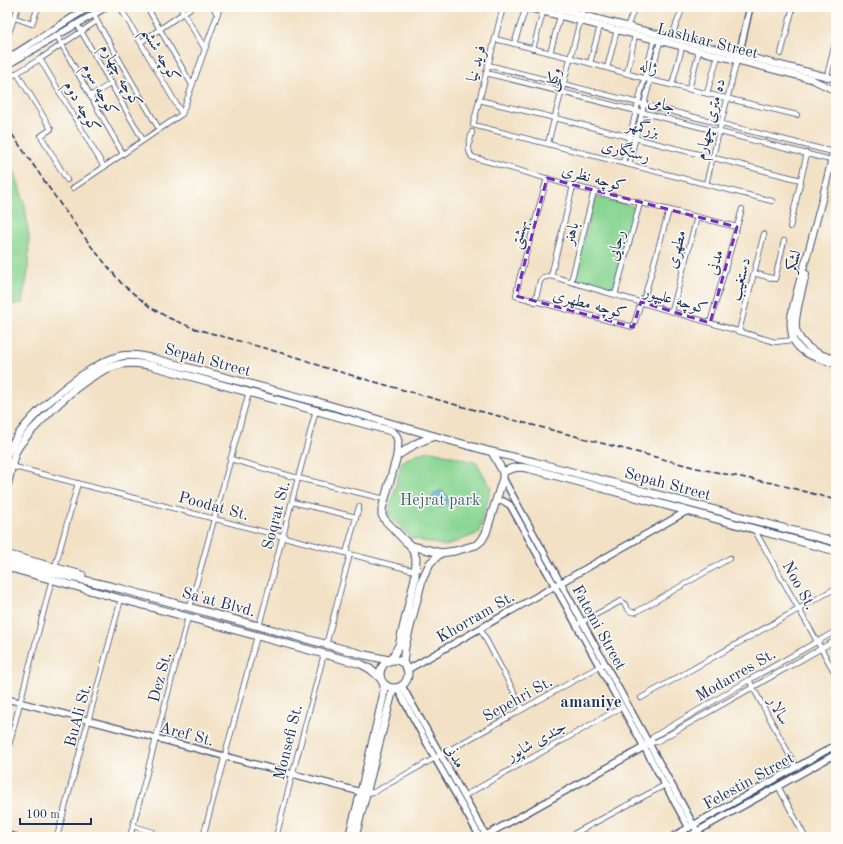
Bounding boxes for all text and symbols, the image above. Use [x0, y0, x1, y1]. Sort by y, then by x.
street label: Lashkar Street [655, 22, 760, 62]
street label: کوچه ششم [132, 24, 183, 89]
street label: کوچه چهارم [92, 41, 145, 113]
street label: فرید نیا [464, 43, 490, 84]
street label: ژاله [637, 58, 660, 78]
street label: کوچه سوم [74, 60, 121, 122]
street label: وکیلی [543, 66, 567, 94]
street label: ده متری چهارم [693, 77, 734, 163]
street label: کوچه دوم [56, 78, 103, 138]
street label: جامی [646, 94, 677, 116]
street label: بزرگمهر [622, 113, 662, 142]
street label: رستگاری [600, 134, 652, 166]
street label: کوچه نظری [559, 162, 628, 197]
street label: بهشتی [508, 218, 533, 251]
street label: باهنر [561, 221, 582, 248]
street label: رجایی [605, 228, 630, 263]
street label: مطهری [664, 229, 691, 271]
street label: مدنی [705, 248, 727, 277]
street label: لشکر [782, 248, 806, 277]
street label: دستغیب [728, 256, 755, 303]
street label: کوچه علیپور [639, 283, 709, 320]
street label: کوچه مطهری [551, 286, 628, 324]
street label: Sepah Street [162, 342, 253, 380]
street label: Sepah Street [622, 466, 713, 504]
street label: Soqrat St. [260, 479, 294, 552]
street label: Poodat St. [177, 490, 250, 524]
park label: Hejrat park [400, 493, 480, 509]
street label: Noo St. [778, 559, 818, 613]
street label: Fatemi Street [568, 583, 628, 674]
street label: Sa'at Blvd. [180, 585, 257, 620]
street label: Khorram St. [434, 589, 518, 646]
street label: Modarres St. [693, 646, 779, 705]
street label: Dez St. [147, 651, 175, 704]
street label: Sepehri St. [480, 674, 556, 725]
street label: BuAli St. [63, 682, 95, 749]
street label: سالار [763, 692, 792, 728]
district label: amaniye [560, 694, 622, 711]
street label: Monsefi St. [272, 703, 306, 782]
street label: جندی شاپور [502, 719, 571, 768]
street label: Aref St. [157, 720, 216, 750]
street label: مدنی [441, 741, 468, 771]
street label: Felestin Street [701, 750, 797, 813]
scale bar [20, 800, 91, 826]
text: 100 m [26, 809, 60, 821]

